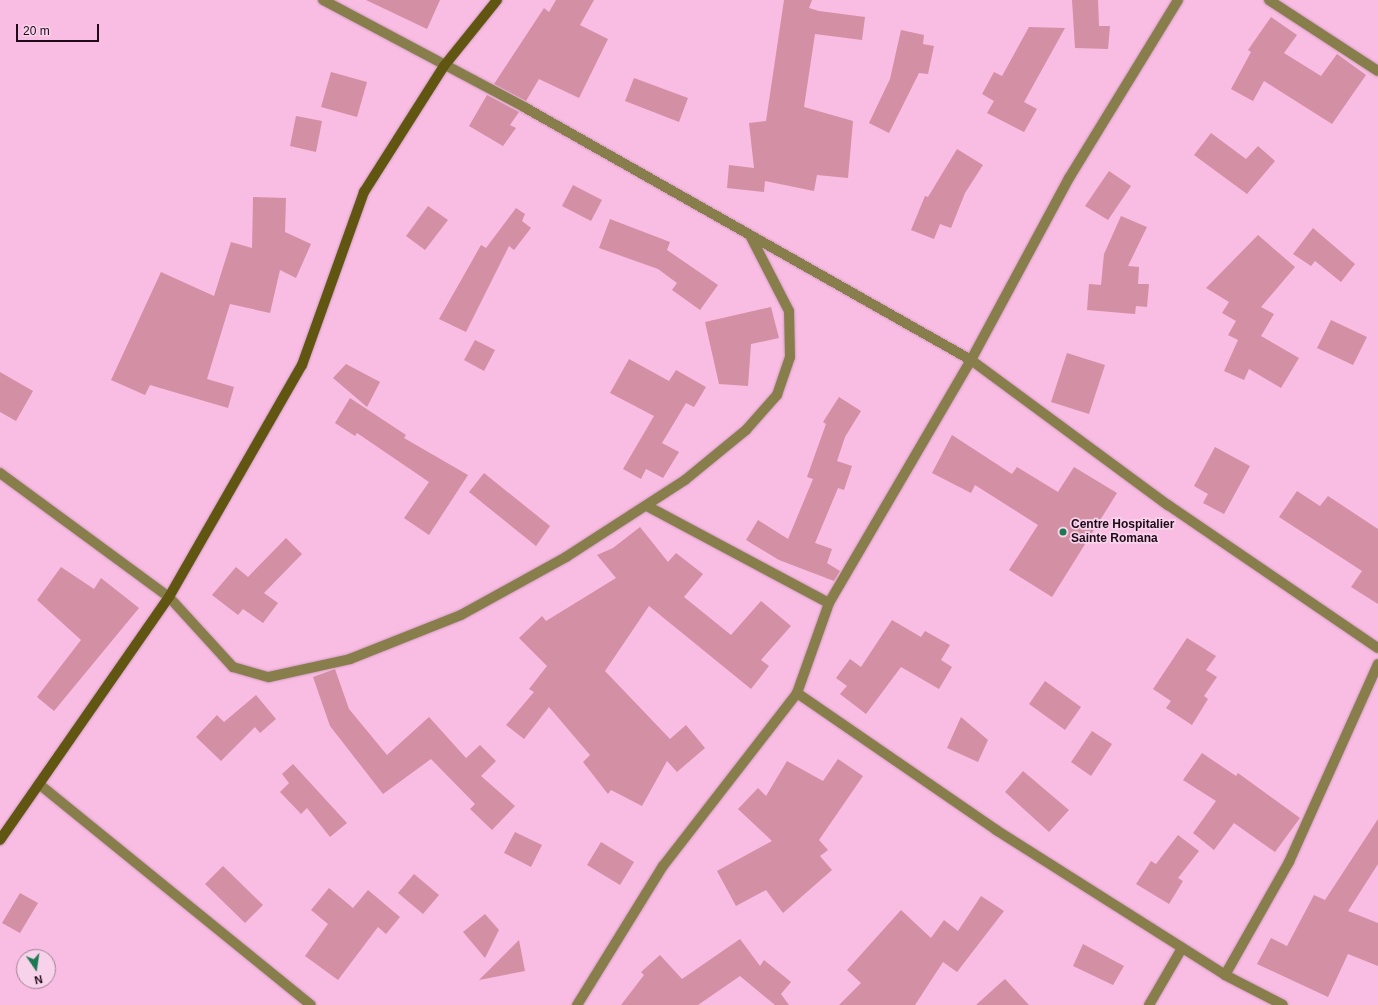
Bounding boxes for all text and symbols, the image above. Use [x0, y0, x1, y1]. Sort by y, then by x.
scale bar [18, 16, 101, 42]
text: 20 m [23, 24, 50, 38]
place label: Centre Hospitalier Sainte Romana [1071, 518, 1174, 546]
marker: Centre Hospitalier Sainte Romana [1058, 527, 1068, 537]
north arrow [16, 949, 56, 989]
text: N [33, 973, 44, 986]

